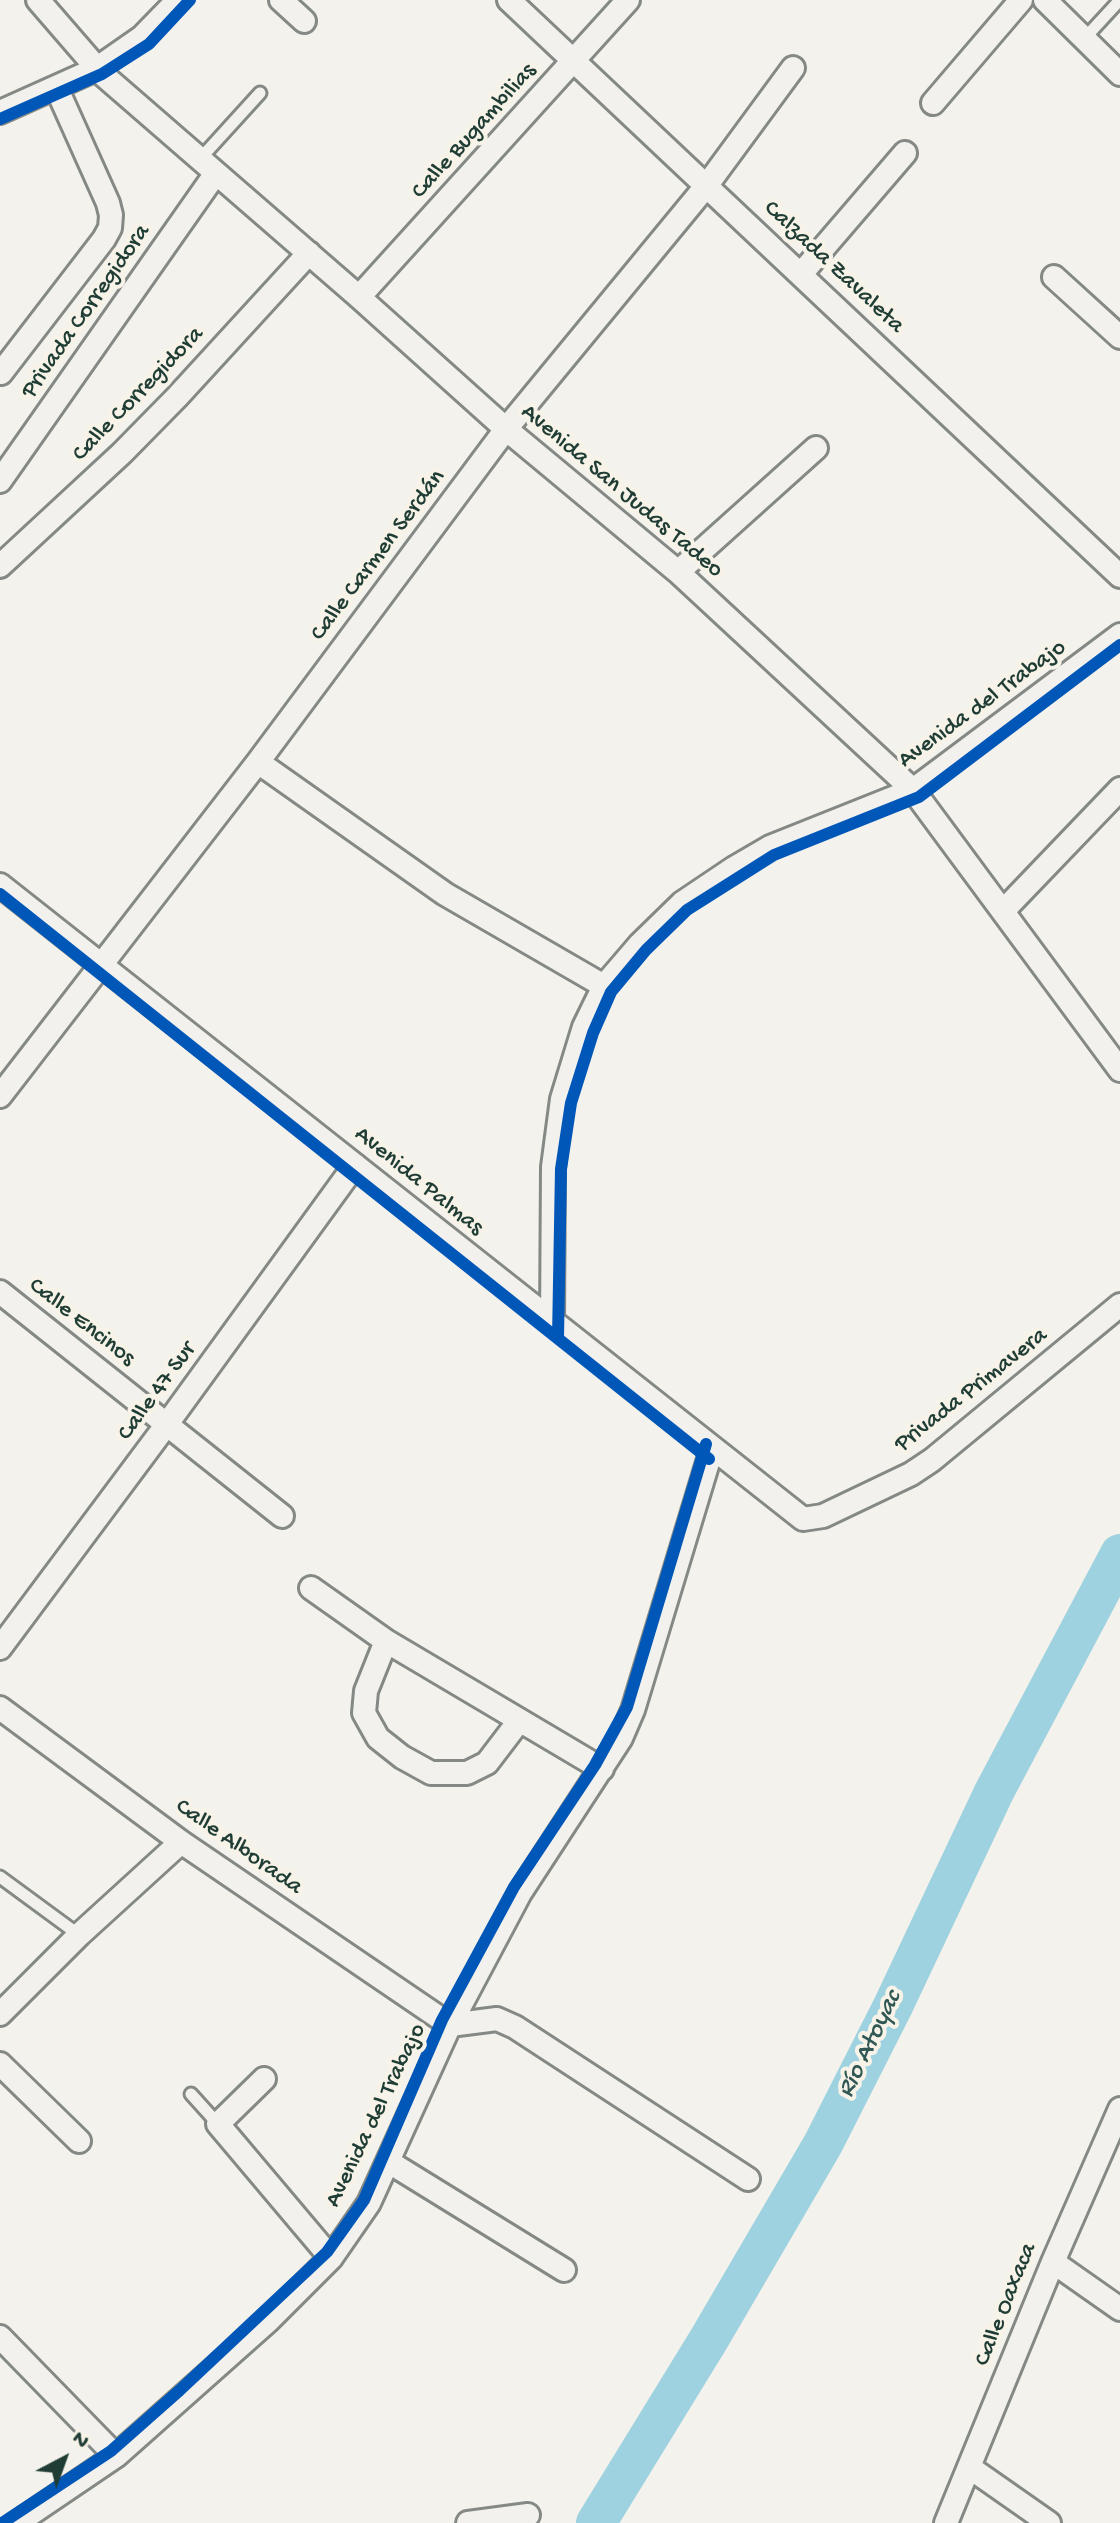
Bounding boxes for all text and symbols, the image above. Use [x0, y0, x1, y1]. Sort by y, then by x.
street label: Calle Bugambilias [406, 58, 544, 206]
street label: Calzada Zavaleta [757, 195, 909, 341]
street label: Privada Corregidora [16, 219, 158, 405]
street label: Calle Corregidora [67, 321, 211, 469]
street label: Avenida San Judas Tadeo [514, 399, 728, 585]
street label: Calle Carmen Serdán [305, 465, 453, 647]
street label: Avenida del Trabajo [893, 634, 1073, 776]
street label: Avenida Palmas [348, 1121, 488, 1243]
street label: Calle Encinos [22, 1272, 140, 1374]
street label: Privada Primavera [890, 1322, 1054, 1460]
street label: Calle 47 Sur [112, 1337, 204, 1447]
street label: Calle Alborada [169, 1794, 307, 1902]
water label: Río Atoyac [832, 1987, 910, 2103]
street label: Avenida del Trabajo [320, 2019, 434, 2213]
street label: Calle Oaxaca [969, 2239, 1045, 2371]
north arrow [24, 2419, 104, 2499]
text: N [66, 2426, 94, 2455]

